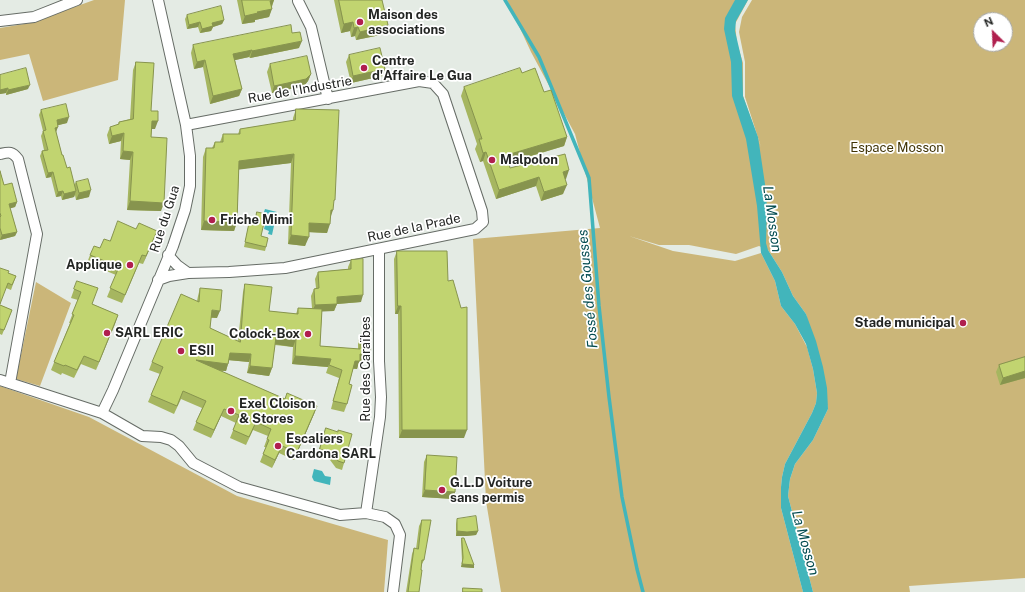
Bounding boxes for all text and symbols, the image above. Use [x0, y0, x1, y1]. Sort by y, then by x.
place label: Maison des associations [368, 7, 445, 38]
north arrow [973, 12, 1013, 52]
text: N [982, 15, 995, 29]
marker: Maison des associations [355, 17, 365, 27]
place label: Centre d'Affaire Le Gua [372, 53, 472, 84]
marker: Centre d'Affaire Le Gua [359, 63, 369, 73]
street label: Rue de l'Industrie [247, 73, 353, 107]
park label: Espace Mosson [850, 140, 944, 156]
place label: Malpolon [500, 152, 558, 168]
marker: Malpolon [487, 155, 497, 165]
street label: Rue du Gua [147, 184, 183, 254]
water label: La Mosson [759, 185, 785, 253]
street label: Rue de la Prade [366, 211, 462, 245]
place label: Friche Mimi [220, 212, 293, 228]
marker: Friche Mimi [207, 215, 217, 225]
water label: Fossé des Gousses [574, 229, 602, 349]
place label: Applique [66, 257, 122, 273]
marker: Applique [125, 260, 135, 270]
place label: Stade municipal [854, 315, 955, 331]
street label: Rue des Caraïbes [358, 316, 374, 422]
marker: Stade municipal [958, 318, 968, 328]
place label: SARL ERIC [115, 325, 183, 341]
place label: Colock-Box [229, 326, 300, 342]
marker: SARL ERIC [102, 328, 112, 338]
marker: Colock-Box [303, 329, 313, 339]
place label: ESII [189, 343, 214, 359]
marker: ESII [176, 346, 186, 356]
place label: Exel Cloison & Stores [239, 396, 315, 427]
marker: Exel Cloison & Stores [226, 406, 236, 416]
place label: Escaliers Cardona SARL [286, 431, 376, 462]
marker: Escaliers Cardona SARL [273, 441, 283, 451]
place label: G.L.D Voiture sans permis [450, 475, 532, 506]
marker: G.L.D Voiture sans permis [437, 485, 447, 495]
water label: La Mosson [788, 509, 822, 577]

